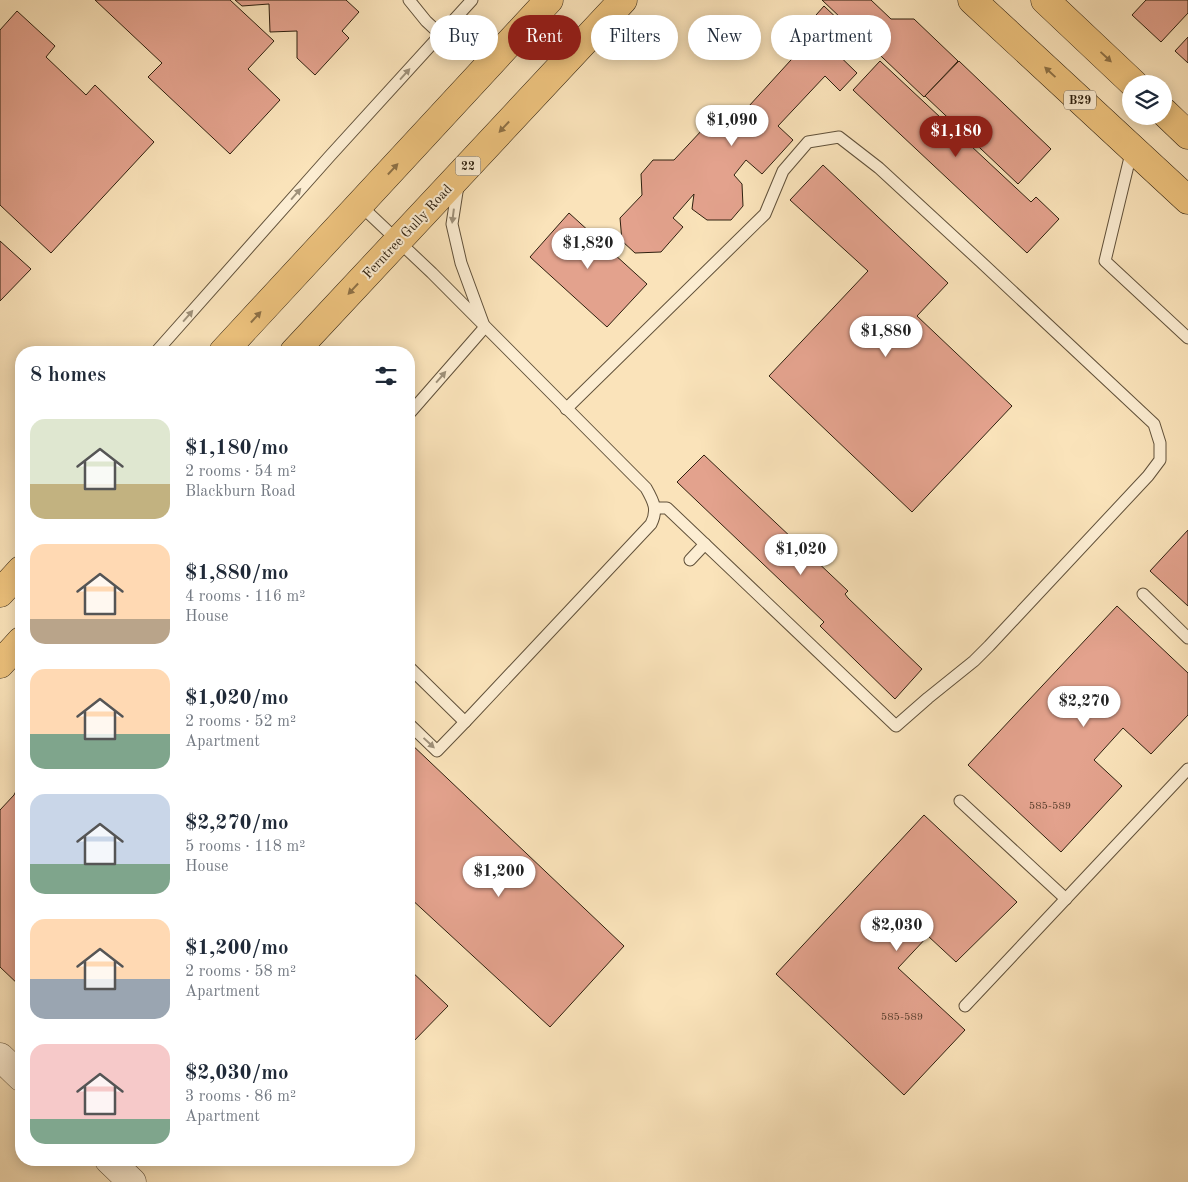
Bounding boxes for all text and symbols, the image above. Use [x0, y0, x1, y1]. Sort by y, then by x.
chip: Buy [430, 15, 498, 60]
chip: Rent [508, 15, 581, 60]
chip: Filters [591, 15, 678, 60]
chip: New [688, 15, 761, 60]
chip: Apartment [771, 15, 891, 60]
one-way arrow [1099, 51, 1111, 63]
one-way arrow [1044, 66, 1056, 78]
one-way arrow [399, 68, 411, 80]
map controls [1122, 75, 1172, 125]
button: layers [1122, 75, 1172, 125]
road number: B29 [1064, 90, 1096, 110]
pin: $1,090 [691, 104, 773, 147]
text: $1,090 [707, 113, 757, 129]
pin: $1,180 [915, 116, 997, 158]
one-way arrow [499, 121, 510, 134]
text: $1,180 [931, 124, 981, 140]
road number: 22 [456, 157, 480, 176]
one-way arrow [388, 162, 399, 175]
street label: Ferntree Gully Road [361, 182, 455, 282]
one-way arrow [290, 189, 302, 201]
one-way arrow [449, 209, 457, 225]
pin: $1,820 [547, 228, 629, 270]
text: $1,820 [563, 236, 613, 252]
one-way arrow [347, 283, 359, 295]
one-way arrow [183, 310, 194, 323]
one-way arrow [250, 311, 262, 323]
pin: $1,880 [845, 316, 927, 358]
text: $1,880 [861, 324, 911, 340]
icon: filters [372, 362, 400, 390]
text: 8 homes [30, 365, 106, 386]
one-way arrow [435, 371, 446, 384]
text: $1,180/mo [185, 438, 289, 459]
icon: home [70, 439, 130, 499]
text: 2 rooms · 54 m² [185, 464, 296, 480]
text: Blackburn Road [185, 484, 296, 500]
pin: $1,020 [760, 534, 842, 576]
text: $1,020 [776, 542, 826, 558]
text: $1,880/mo [185, 563, 289, 584]
icon: home [70, 564, 130, 624]
text: 4 rooms · 116 m² [185, 589, 305, 605]
text: House [185, 609, 228, 625]
pin: $2,270 [1043, 686, 1125, 728]
text: $1,020/mo [185, 688, 289, 709]
icon: home [70, 689, 130, 749]
text: $2,270 [1059, 694, 1109, 710]
text: 2 rooms · 52 m² [185, 714, 296, 730]
text: Apartment [185, 734, 260, 750]
one-way arrow [422, 737, 434, 749]
house number: 585-589 [1029, 801, 1071, 812]
text: $2,270/mo [185, 813, 289, 834]
icon: home [70, 814, 130, 874]
text: 5 rooms · 118 m² [185, 839, 305, 855]
pin: $1,200 [458, 856, 540, 898]
text: House [185, 859, 228, 875]
text: $1,200 [474, 864, 524, 880]
pin: $2,030 [856, 910, 938, 952]
text: $2,030 [872, 918, 922, 934]
text: $1,200/mo [185, 938, 289, 959]
icon: home [70, 939, 130, 999]
text: 2 rooms · 58 m² [185, 964, 296, 980]
text: Apartment [185, 984, 260, 1000]
house number: 585-589 [881, 1012, 923, 1023]
text: $2,030/mo [185, 1063, 289, 1084]
icon: home [70, 1064, 130, 1124]
text: 3 rooms · 86 m² [185, 1089, 296, 1105]
text: Apartment [185, 1109, 260, 1125]

